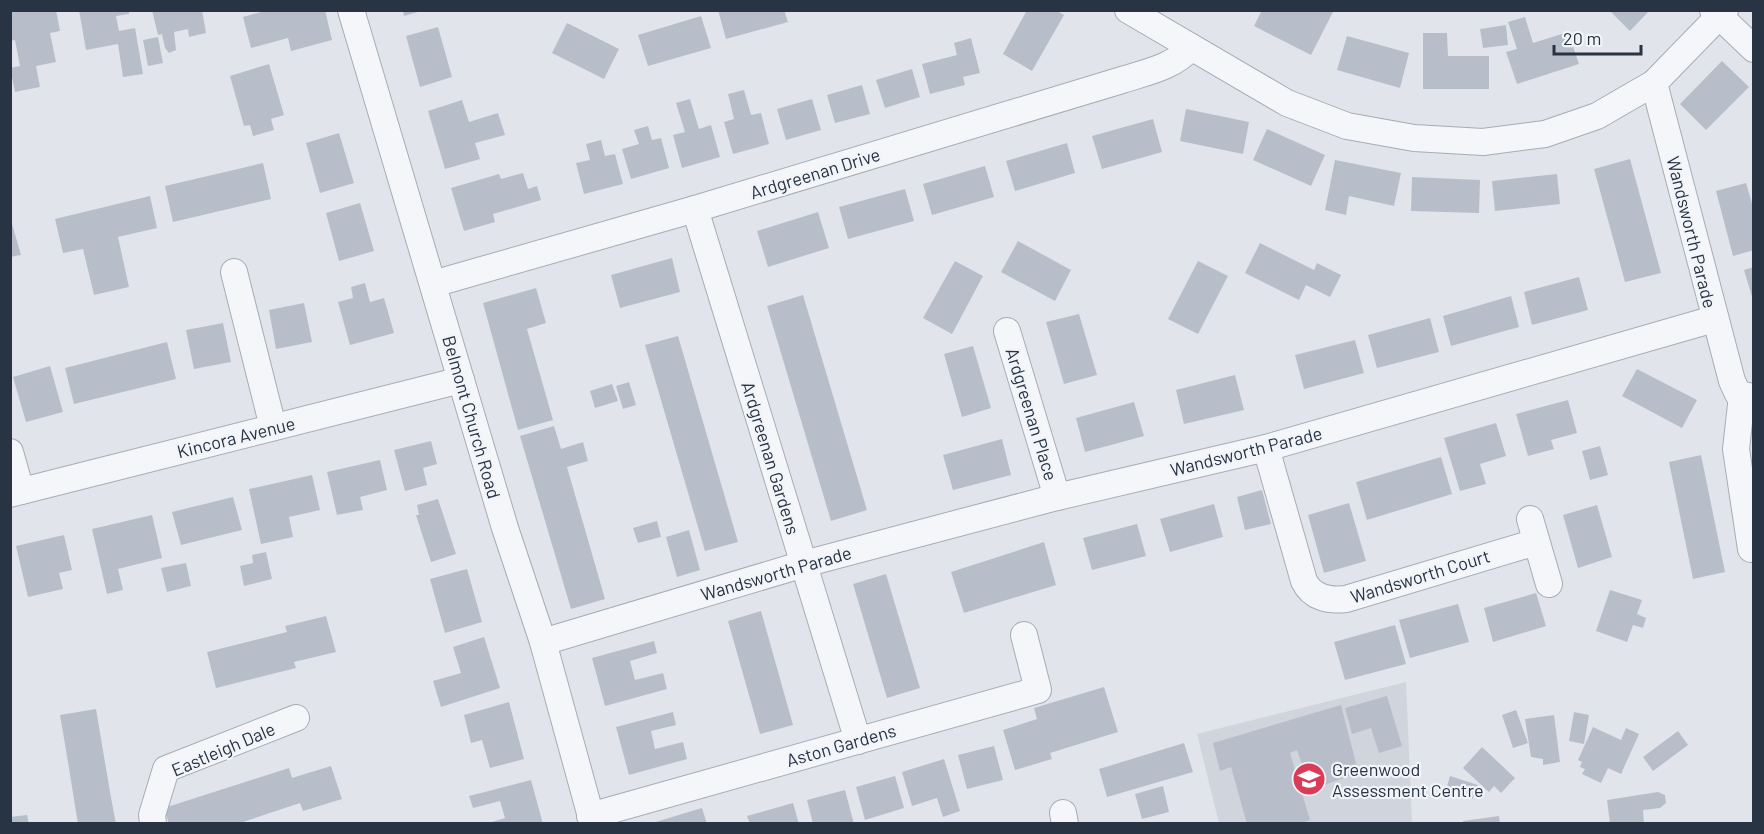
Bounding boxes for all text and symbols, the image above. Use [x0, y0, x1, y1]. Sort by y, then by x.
scale bar [1554, 18, 1641, 56]
text: 20 m [1563, 27, 1601, 49]
street label: Ardgreenan Drive [747, 143, 883, 203]
street label: Wandsworth Parade [1662, 154, 1722, 310]
street label: Belmont Church Road [438, 333, 506, 501]
street label: Ardgreenan Place [1001, 345, 1063, 483]
street label: Ardgreenan Gardens [737, 379, 805, 537]
street label: Kincora Avenue [175, 412, 297, 462]
street label: Wandsworth Parade [1168, 421, 1324, 481]
street label: Wandsworth Parade [698, 541, 854, 605]
street label: Wandsworth Court [1348, 544, 1492, 608]
street label: Eastleigh Dale [168, 717, 278, 781]
street label: Aston Gardens [784, 719, 898, 771]
place label: Greenwood Assessment Centre [1332, 758, 1483, 801]
school or university icon: Greenwood Assessment Centre [1291, 761, 1327, 797]

